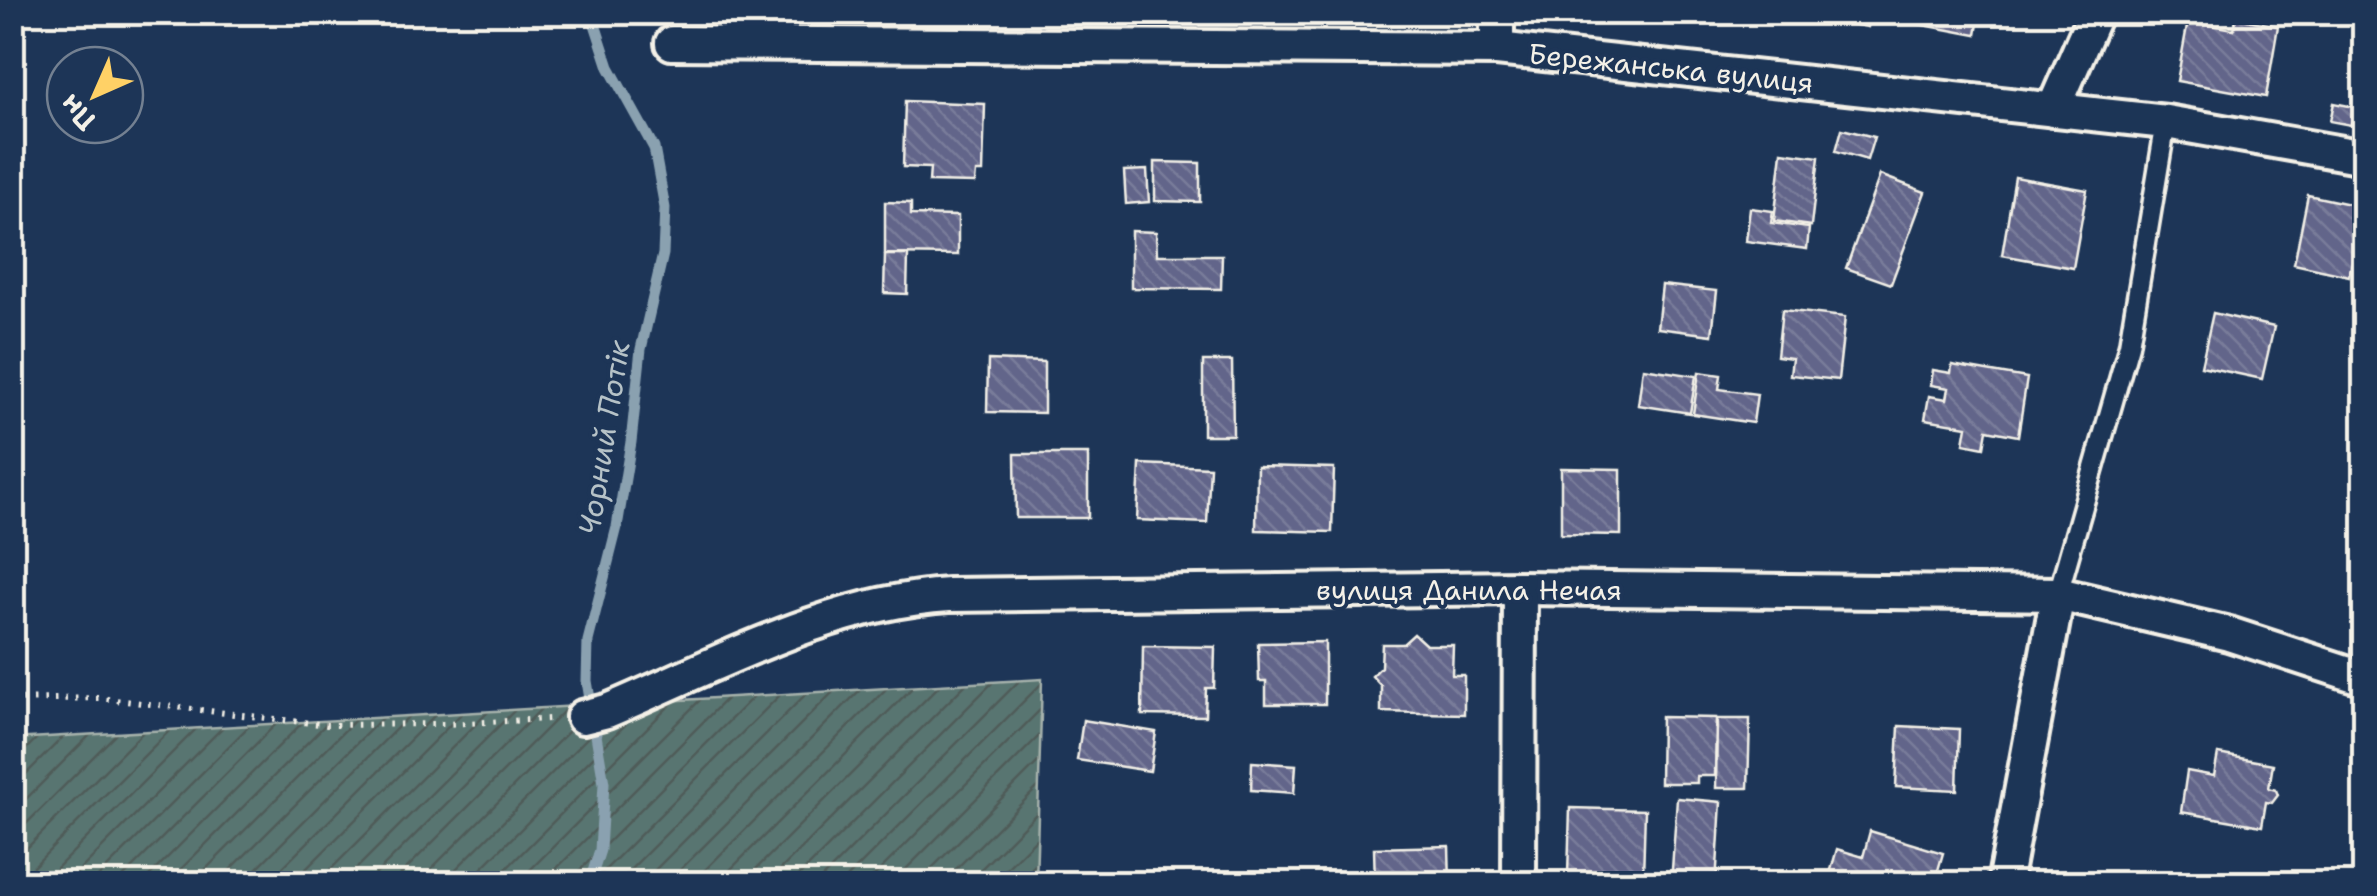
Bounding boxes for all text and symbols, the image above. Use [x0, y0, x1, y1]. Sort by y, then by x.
street label: Бережанська вулиця [1527, 34, 1815, 102]
north arrow [45, 45, 145, 145]
text: Пн [51, 86, 104, 139]
water label: Чорний Потік [568, 337, 640, 538]
street label: вулиця Данила Нечая [1316, 571, 1622, 609]

